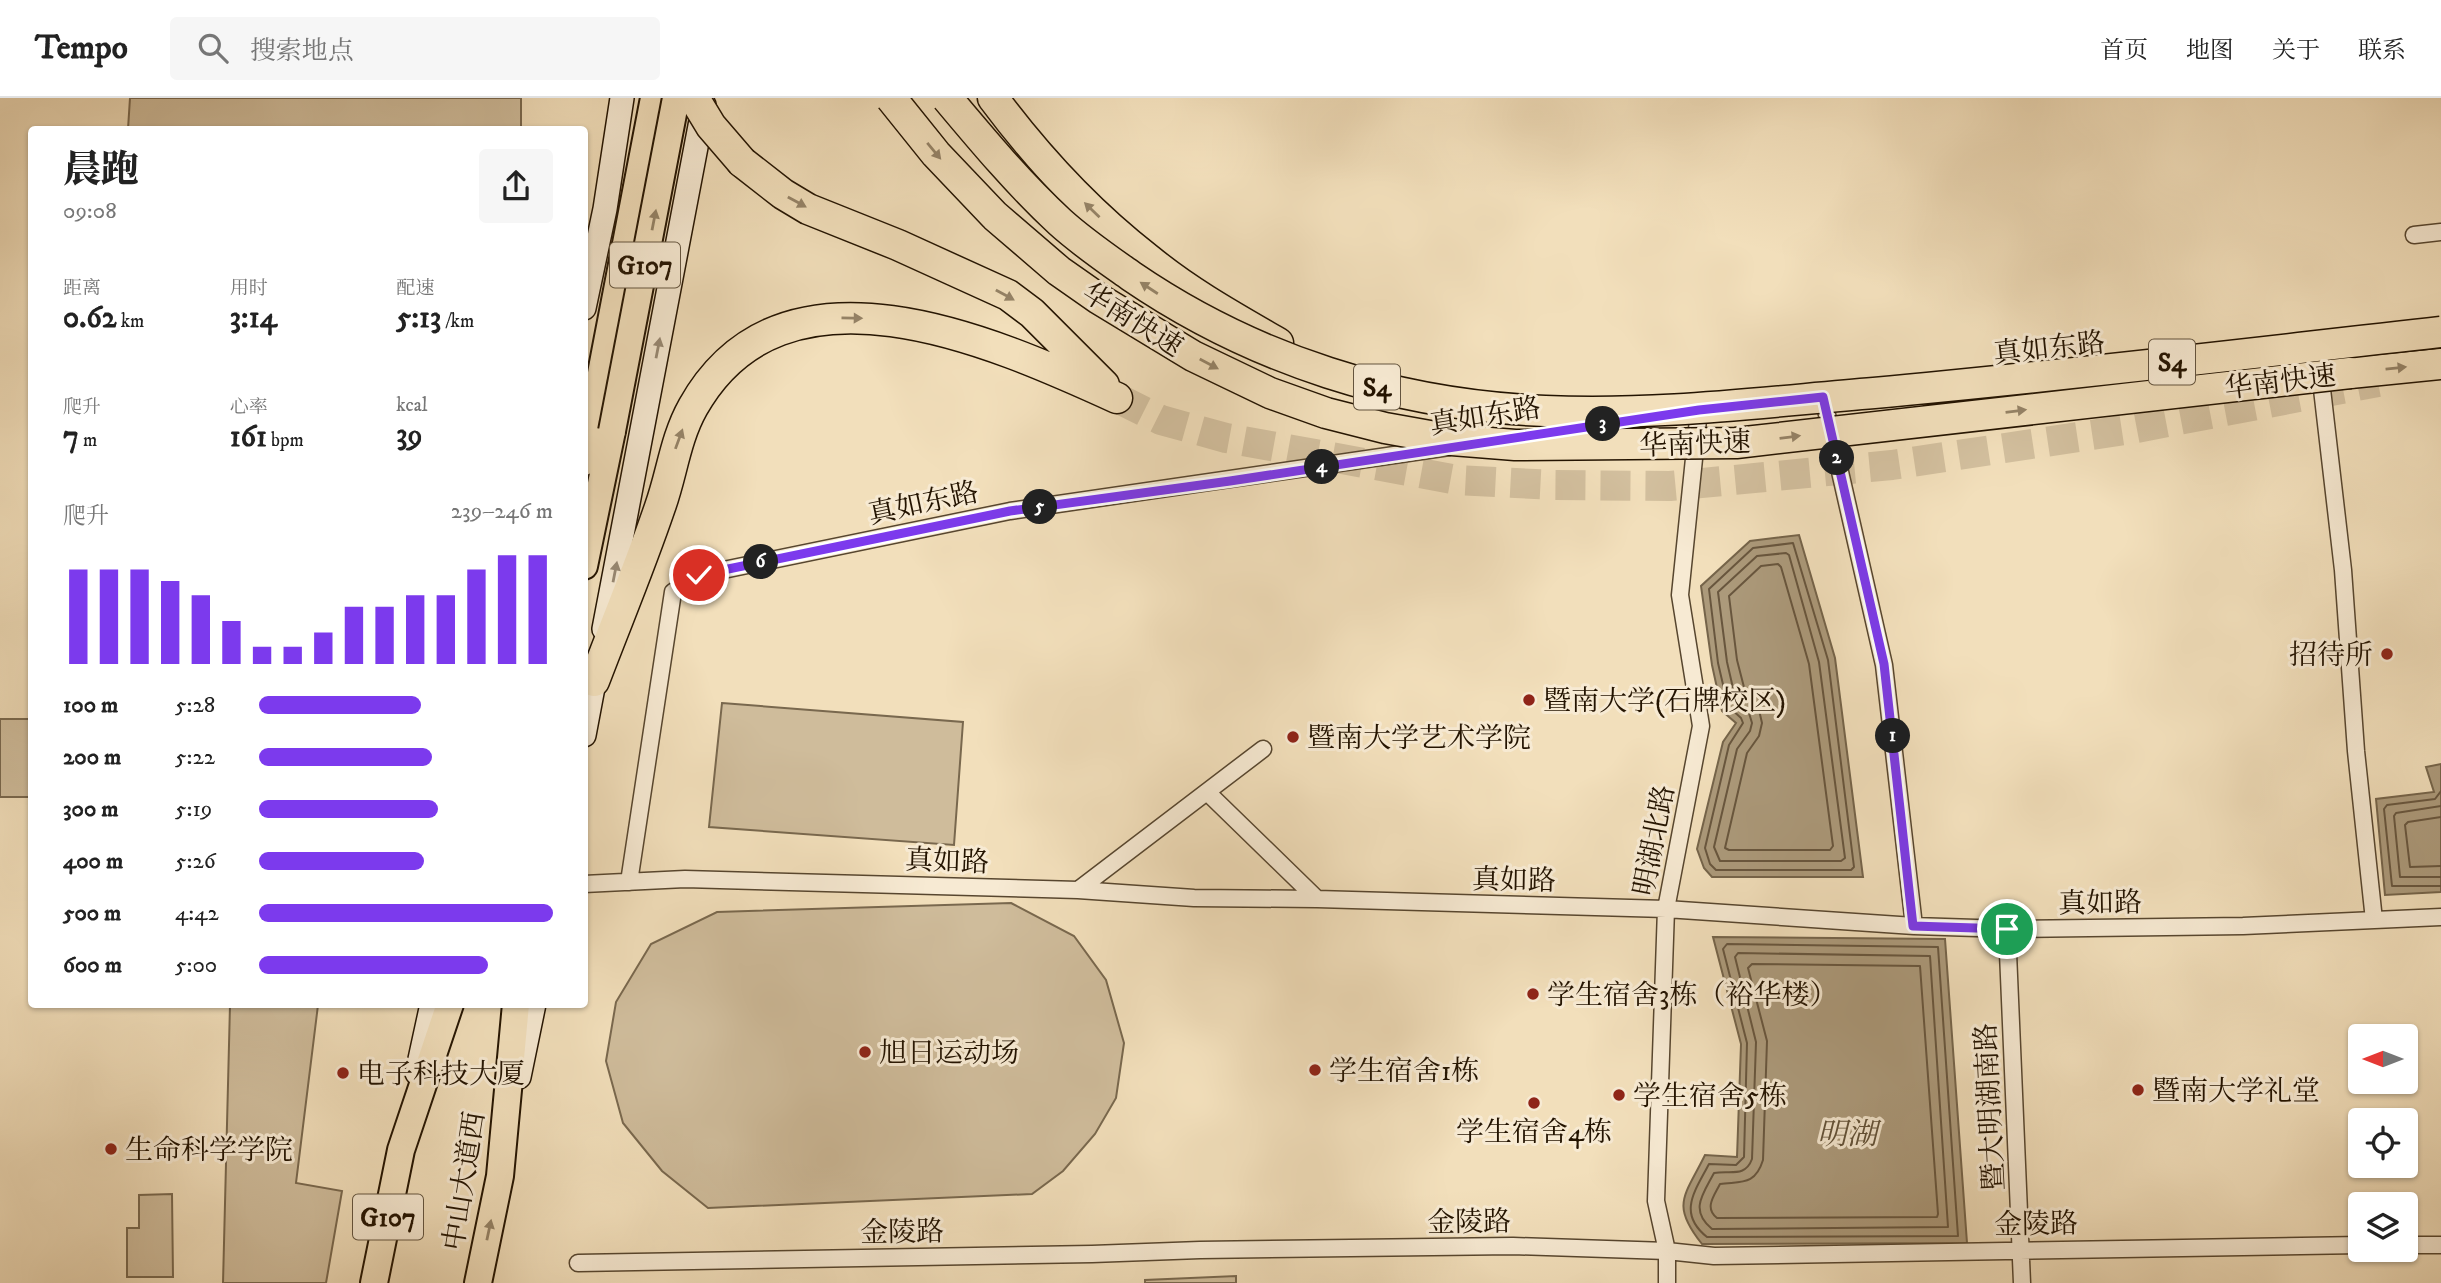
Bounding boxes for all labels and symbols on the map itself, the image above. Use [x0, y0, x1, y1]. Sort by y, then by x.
one-way arrow [926, 143, 941, 160]
one-way arrow [788, 196, 807, 208]
one-way arrow [1084, 201, 1101, 218]
one-way arrow [648, 209, 659, 231]
road number: G107 [610, 242, 680, 288]
street label: 华南快速 [1075, 276, 1189, 365]
one-way arrow [1140, 282, 1159, 295]
one-way arrow [995, 289, 1014, 301]
one-way arrow [842, 312, 864, 324]
street label: 真如东路 [1992, 325, 2107, 372]
one-way arrow [652, 337, 663, 359]
road number: S4 [2149, 340, 2195, 384]
one-way arrow [1199, 358, 1219, 370]
street label: 华南快速 [2222, 358, 2338, 407]
one-way arrow [2385, 362, 2407, 373]
road number: S4 [1354, 364, 1400, 410]
street label: 真如东路 [1427, 390, 1543, 443]
one-way arrow [2005, 405, 2027, 416]
pin: 3 [1586, 406, 1620, 442]
street label: 华南快速 [1638, 425, 1752, 464]
one-way arrow [674, 429, 685, 450]
one-way arrow [1779, 431, 1801, 442]
pin: 2 [1820, 440, 1854, 476]
pin: 4 [1304, 450, 1340, 484]
street label: 真如东路 [865, 475, 982, 532]
pin: 5 [1023, 490, 1058, 524]
pin [669, 545, 729, 605]
pin: 6 [744, 545, 778, 580]
one-way arrow [610, 561, 621, 583]
place label: 招待所 [2289, 638, 2373, 673]
marker: 招待所 [2379, 646, 2395, 662]
place label: 暨南大学(石牌校区) [1543, 684, 1786, 719]
marker: 暨南大学(石牌校区) [1521, 692, 1537, 708]
pin: 1 [1876, 718, 1910, 754]
place label: 暨南大学艺术学院 [1307, 721, 1531, 756]
marker: 暨南大学艺术学院 [1285, 729, 1301, 745]
street label: 明湖北路 [1627, 782, 1682, 899]
street label: 真如路 [904, 843, 990, 880]
street label: 真如路 [1472, 862, 1556, 899]
street label: 真如路 [2058, 885, 2142, 922]
pin [1977, 899, 2037, 959]
place label: 学生宿舍3栋（裕华楼） [1547, 978, 1837, 1013]
marker: 学生宿舍3栋（裕华楼） [1525, 986, 1541, 1002]
street label: 暨大明湖南路 [1969, 1022, 2012, 1192]
north arrow [2348, 1024, 2418, 1094]
place label: 旭日运动场 [879, 1036, 1019, 1071]
marker: 旭日运动场 [857, 1044, 873, 1060]
place label: 学生宿舍1栋 [1329, 1054, 1479, 1089]
place label: 电子科技大厦 [357, 1057, 525, 1092]
marker: 学生宿舍1栋 [1307, 1062, 1323, 1078]
marker: 电子科技大厦 [335, 1065, 351, 1081]
place label: 暨南大学礼堂 [2152, 1074, 2320, 1109]
place label: 学生宿舍5栋 [1633, 1079, 1787, 1114]
marker: 暨南大学礼堂 [2130, 1082, 2146, 1098]
marker: 学生宿舍5栋 [1611, 1087, 1627, 1103]
marker: 学生宿舍4栋 [1526, 1095, 1542, 1111]
street label: 中山大道西 [436, 1109, 493, 1253]
place label: 学生宿舍4栋 [1456, 1115, 1612, 1150]
water label: 明湖 [1817, 1117, 1882, 1154]
place label: 生命科学学院 [125, 1133, 293, 1168]
marker: 生命科学学院 [103, 1141, 119, 1157]
road number: G107 [353, 1194, 423, 1240]
street label: 金陵路 [1427, 1204, 1511, 1241]
street label: 金陵路 [1994, 1206, 2078, 1243]
street label: 金陵路 [860, 1214, 944, 1251]
one-way arrow [483, 1219, 494, 1241]

